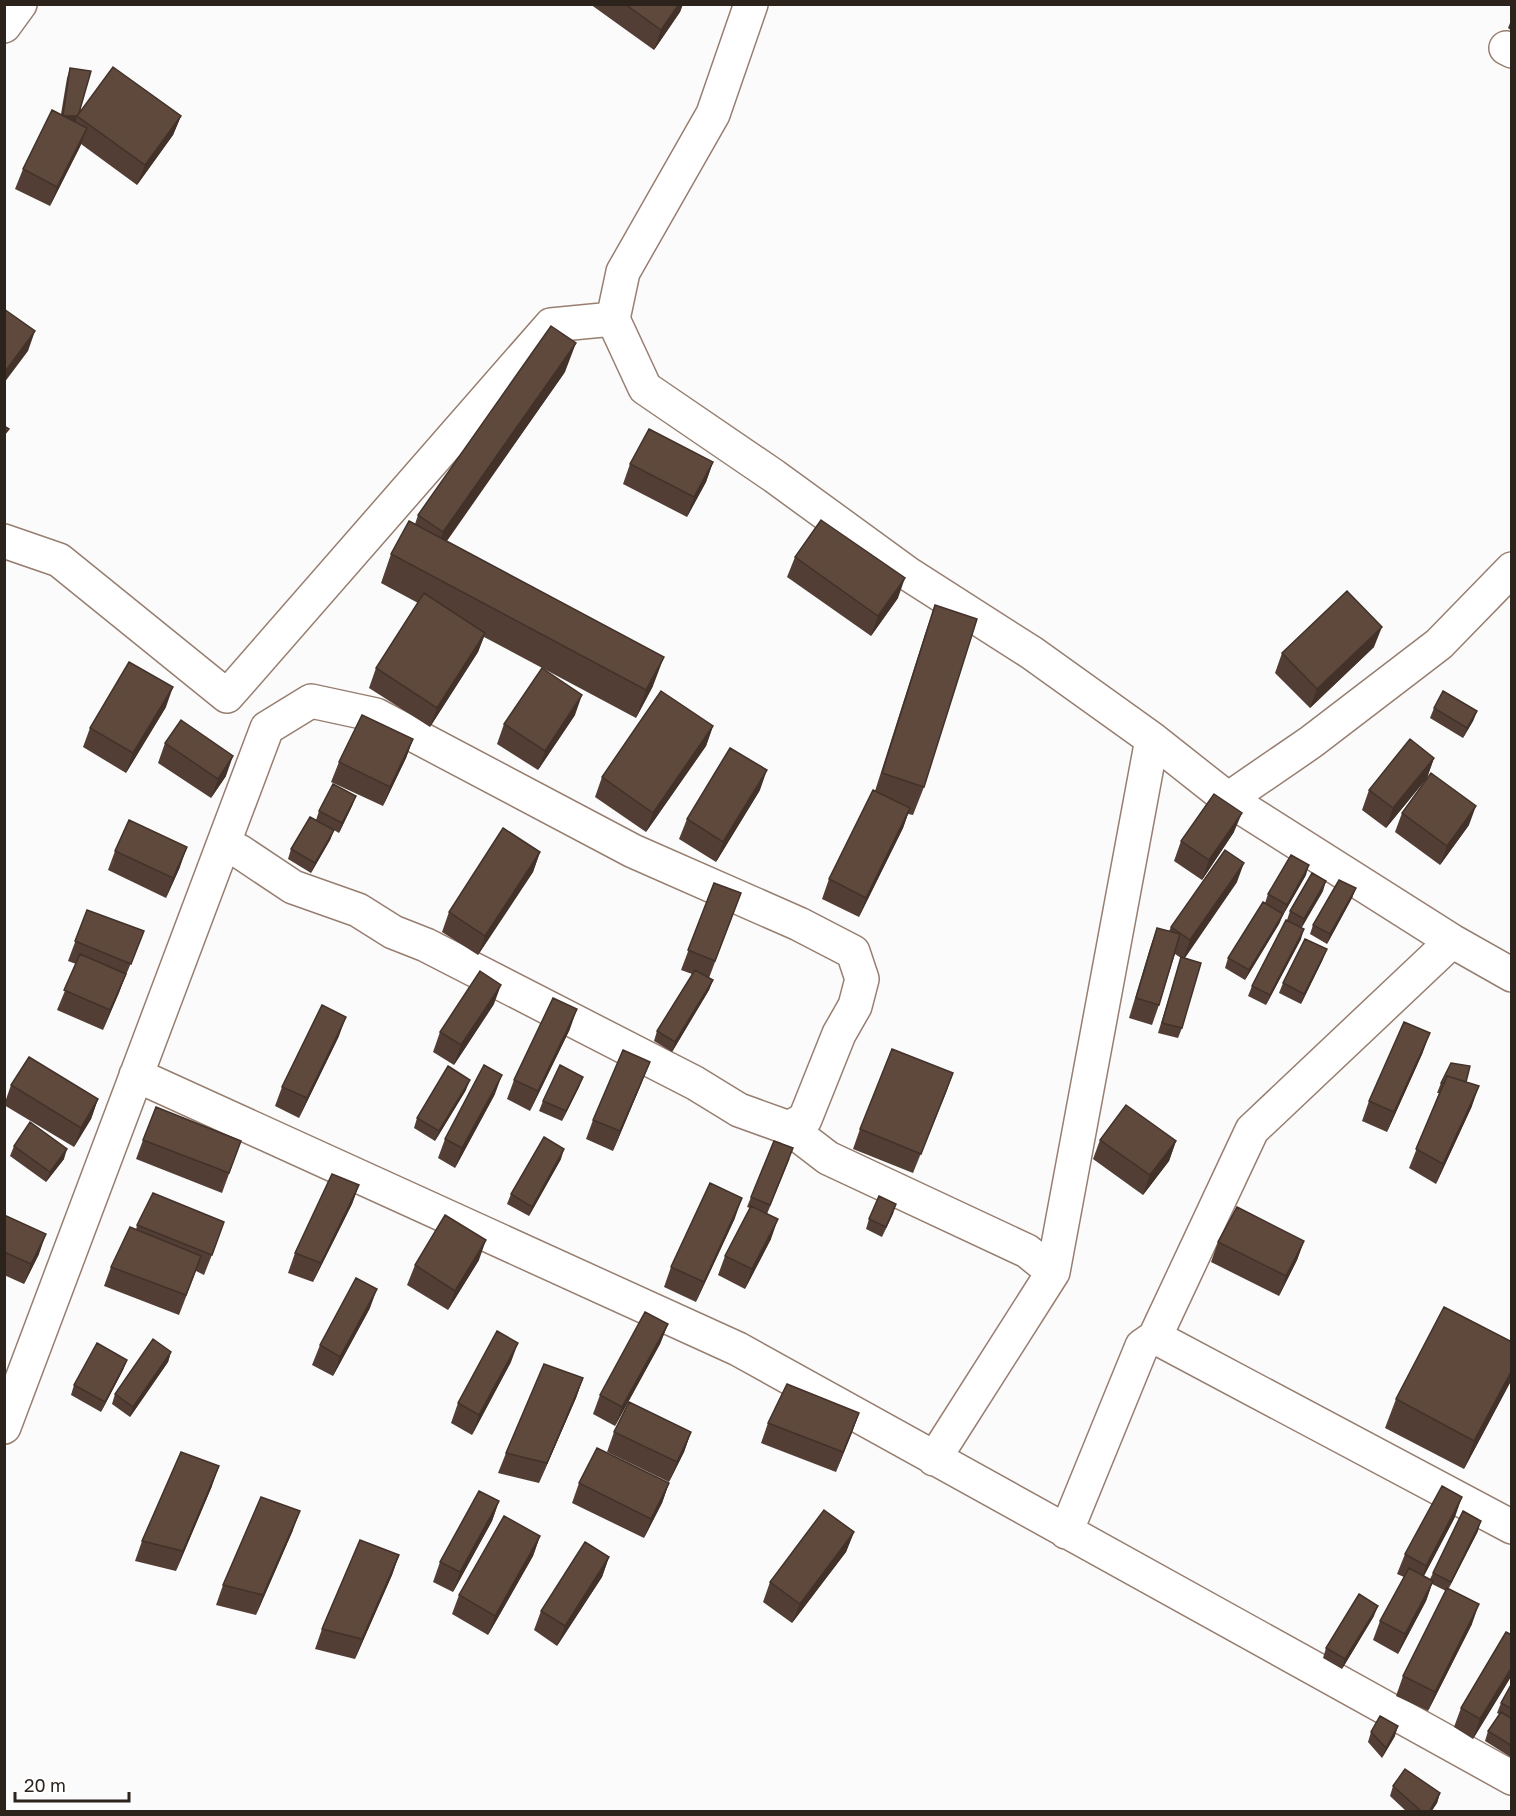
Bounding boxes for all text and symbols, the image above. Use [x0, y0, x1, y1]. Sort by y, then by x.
scale bar [15, 1765, 129, 1803]
text: 20 m [24, 1774, 66, 1796]

